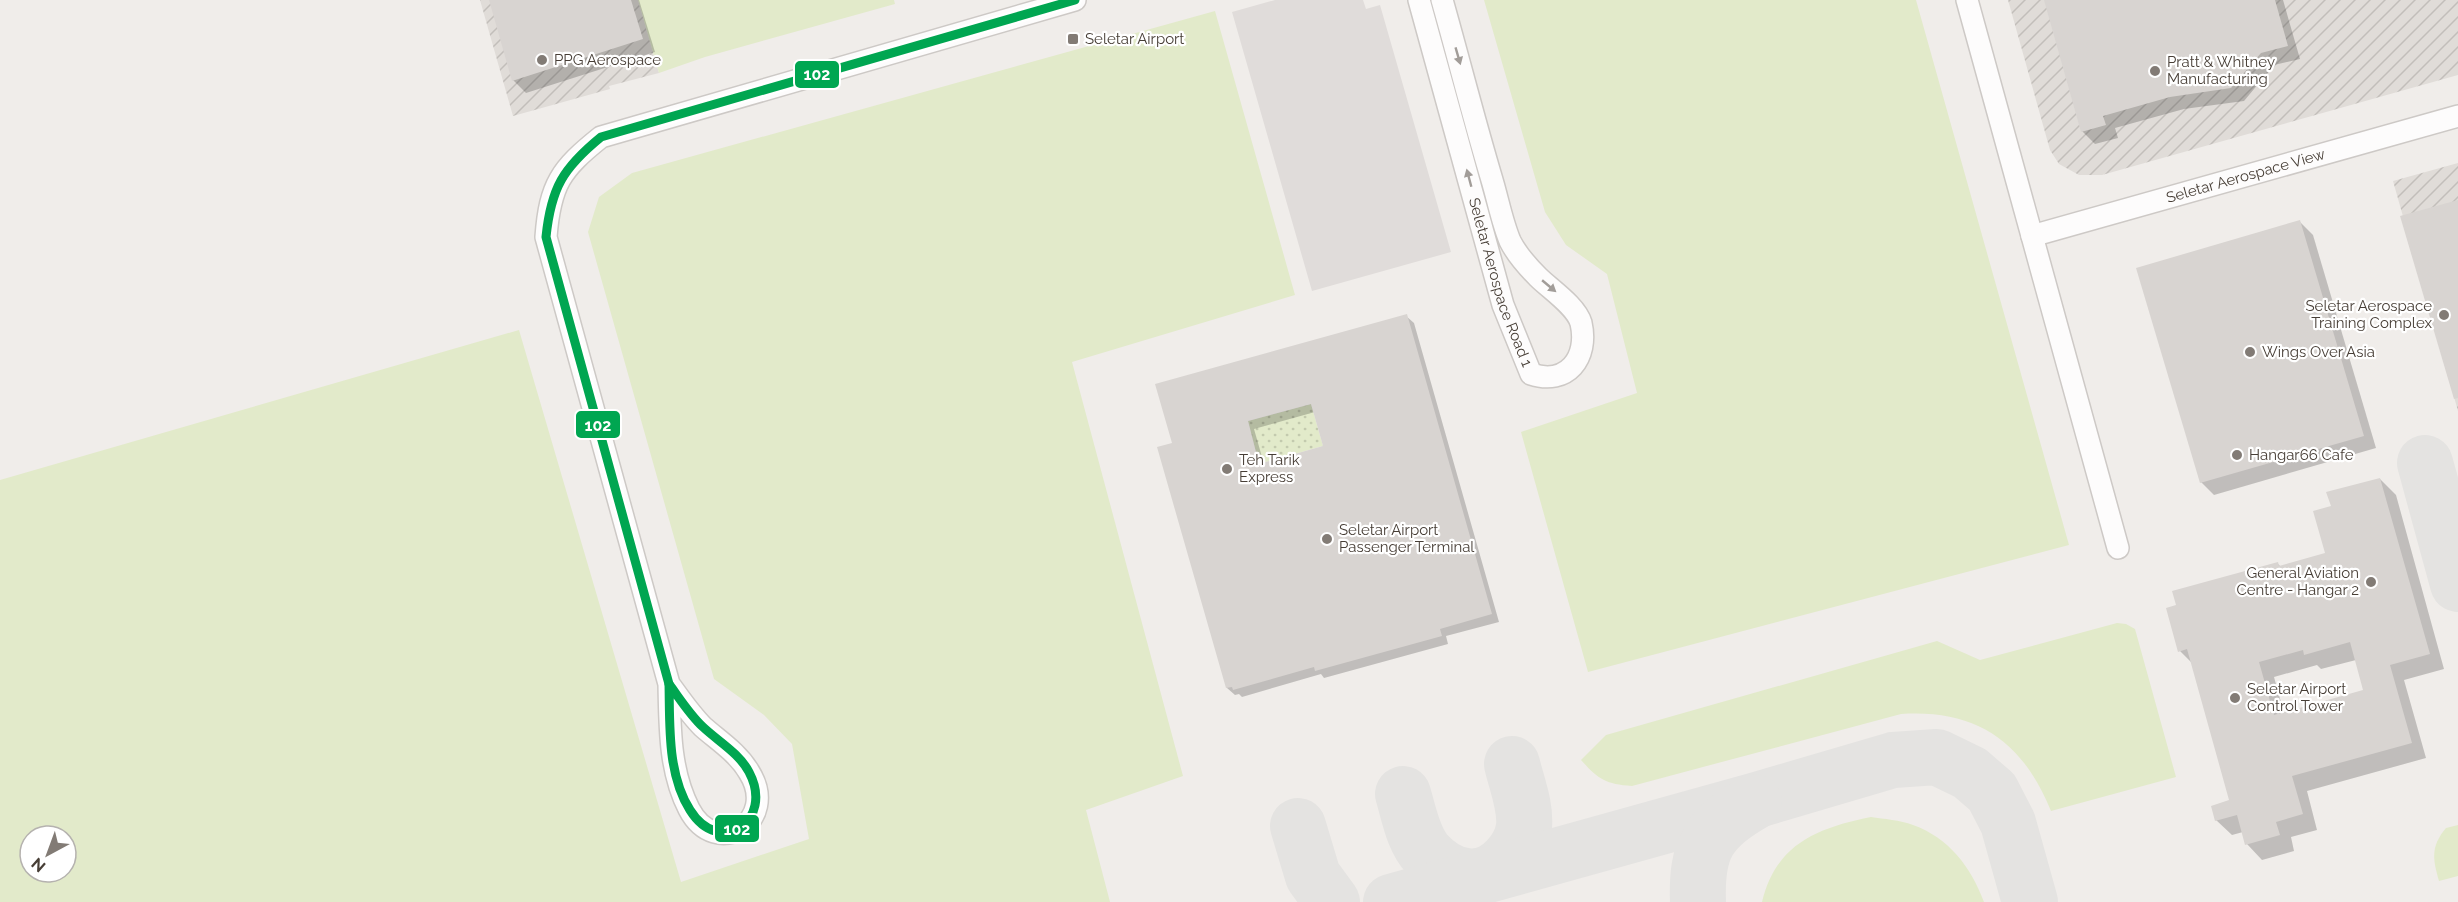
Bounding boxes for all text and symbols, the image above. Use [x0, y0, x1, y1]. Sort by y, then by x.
place label: Seletar Airport [1085, 30, 1184, 48]
marker: Seletar Airport [1066, 32, 1080, 46]
one-way arrow [1454, 47, 1463, 65]
place label: PPG Aerospace [554, 51, 661, 69]
marker: PPG Aerospace [535, 53, 549, 67]
place label: Pratt & Whitney Manufacturing [2167, 53, 2275, 88]
line badge: 102 [794, 60, 840, 89]
marker: Pratt & Whitney Manufacturing [2148, 64, 2162, 78]
text: 102 [804, 65, 830, 84]
street label: Seletar Aerospace View [2164, 145, 2327, 207]
one-way arrow [1464, 169, 1473, 187]
street label: Seletar Aerospace Road 1 [1465, 196, 1536, 370]
one-way arrow [1541, 279, 1556, 292]
place label: Seletar Aerospace Training Complex [2305, 297, 2432, 332]
marker: Seletar Aerospace Training Complex [2437, 308, 2451, 322]
place label: Wings Over Asia [2262, 343, 2375, 361]
marker: Wings Over Asia [2243, 345, 2257, 359]
line badge: 102 [575, 410, 621, 439]
text: 102 [585, 416, 611, 435]
place label: Hangar66 Cafe [2249, 446, 2354, 464]
marker: Hangar66 Cafe [2230, 448, 2244, 462]
place label: Teh Tarik Express [1239, 451, 1300, 486]
marker: Teh Tarik Express [1220, 462, 1234, 476]
place label: Seletar Airport Passenger Terminal [1339, 521, 1475, 556]
marker: Seletar Airport Passenger Terminal [1320, 532, 1334, 546]
place label: General Aviation Centre - Hangar 2 [2236, 564, 2359, 599]
marker: General Aviation Centre - Hangar 2 [2364, 575, 2378, 589]
place label: Seletar Airport Control Tower [2247, 680, 2346, 715]
marker: Seletar Airport Control Tower [2228, 691, 2242, 705]
line badge: 102 [714, 814, 760, 843]
text: 102 [724, 820, 750, 839]
north arrow [18, 824, 78, 884]
text: N [28, 854, 49, 876]

